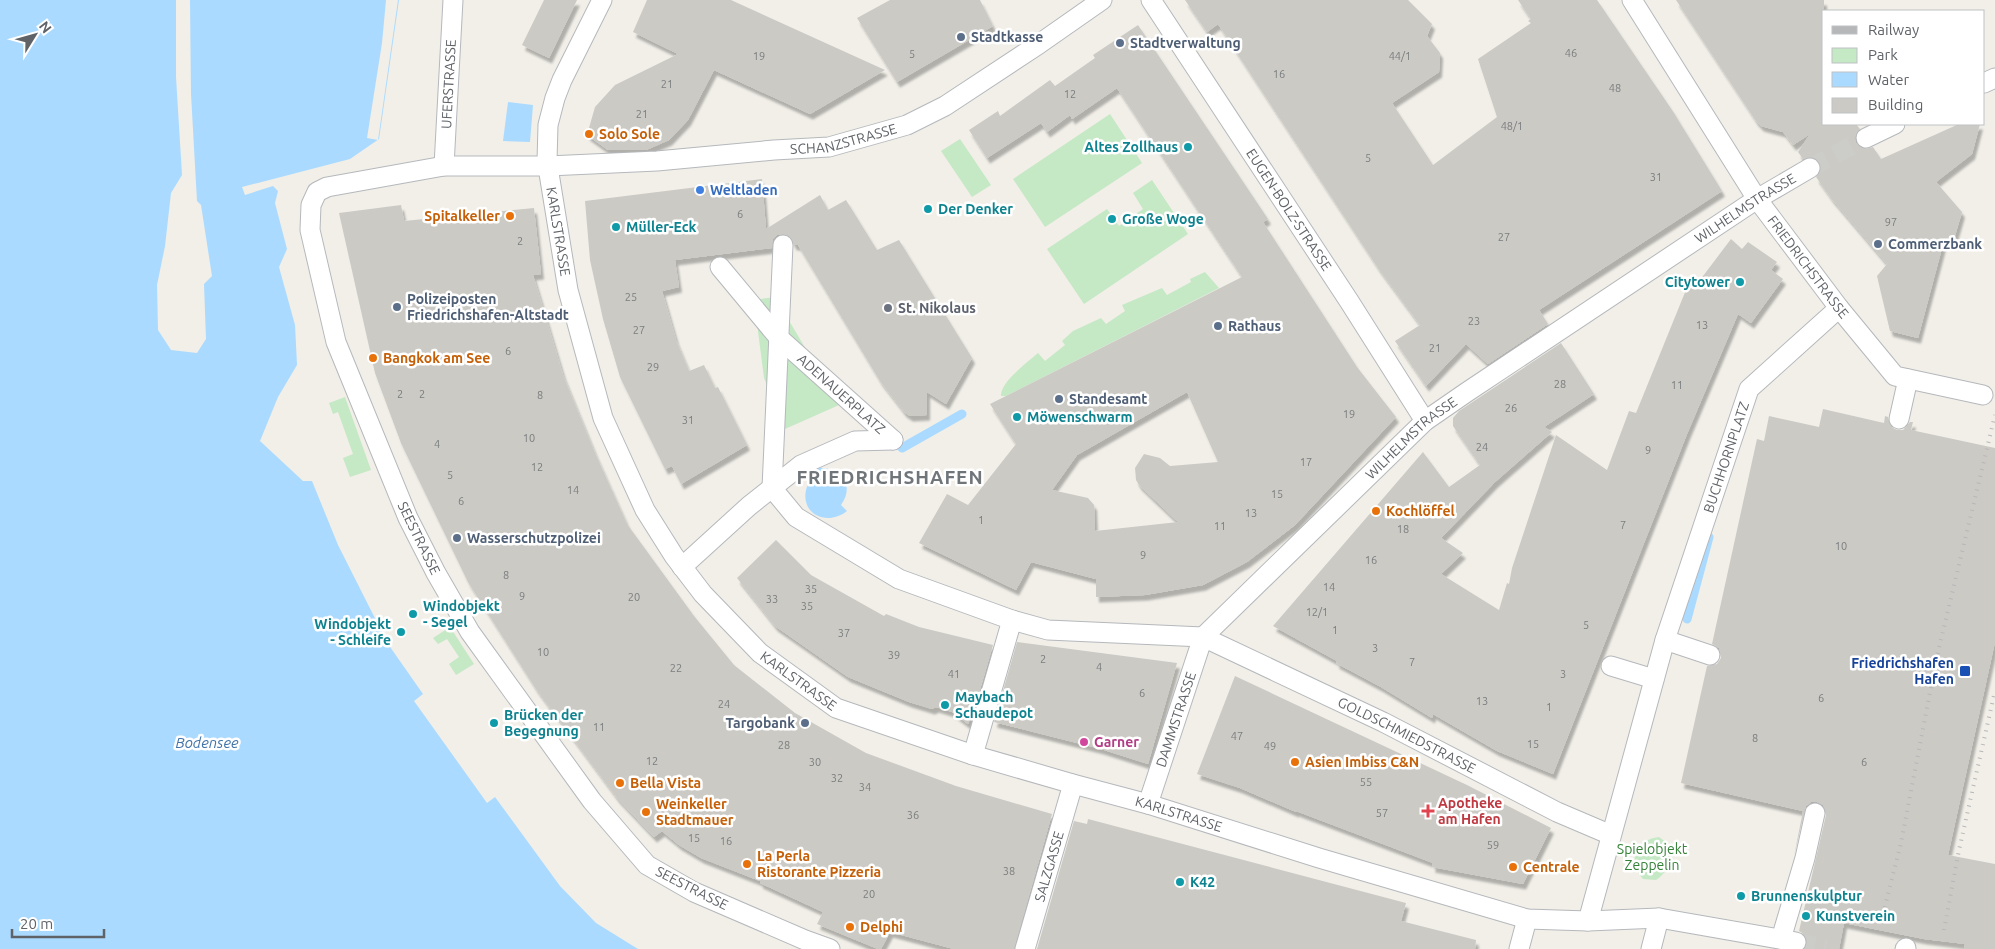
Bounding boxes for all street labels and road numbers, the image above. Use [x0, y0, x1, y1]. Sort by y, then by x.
street label: UFERSTRASSE [438, 39, 459, 129]
street label: SCHANZSTRASSE [790, 120, 899, 157]
street label: EUGEN-BOLZ-STRASSE [1243, 146, 1335, 274]
street label: WILHELMSTRASSE [1692, 170, 1799, 246]
street label: KARLSTRASSE [543, 186, 574, 277]
street label: FRIEDRICHSTRASSE [1764, 212, 1852, 321]
street label: ADENAUERPLATZ [794, 350, 889, 437]
street label: WILHELMSTRASSE [1362, 393, 1460, 482]
street label: BUCHHORNPLATZ [1700, 400, 1752, 515]
street label: SEESTRASSE [394, 499, 444, 577]
street label: KARLSTRASSE [757, 648, 840, 714]
street label: DAMMSTRASSE [1153, 670, 1199, 769]
street label: GOLDSCHMIEDSTRASSE [1335, 694, 1479, 777]
street label: KARLSTRASSE [1133, 793, 1224, 835]
street label: SALZGASSE [1031, 829, 1067, 903]
street label: SEESTRASSE [653, 863, 731, 913]

